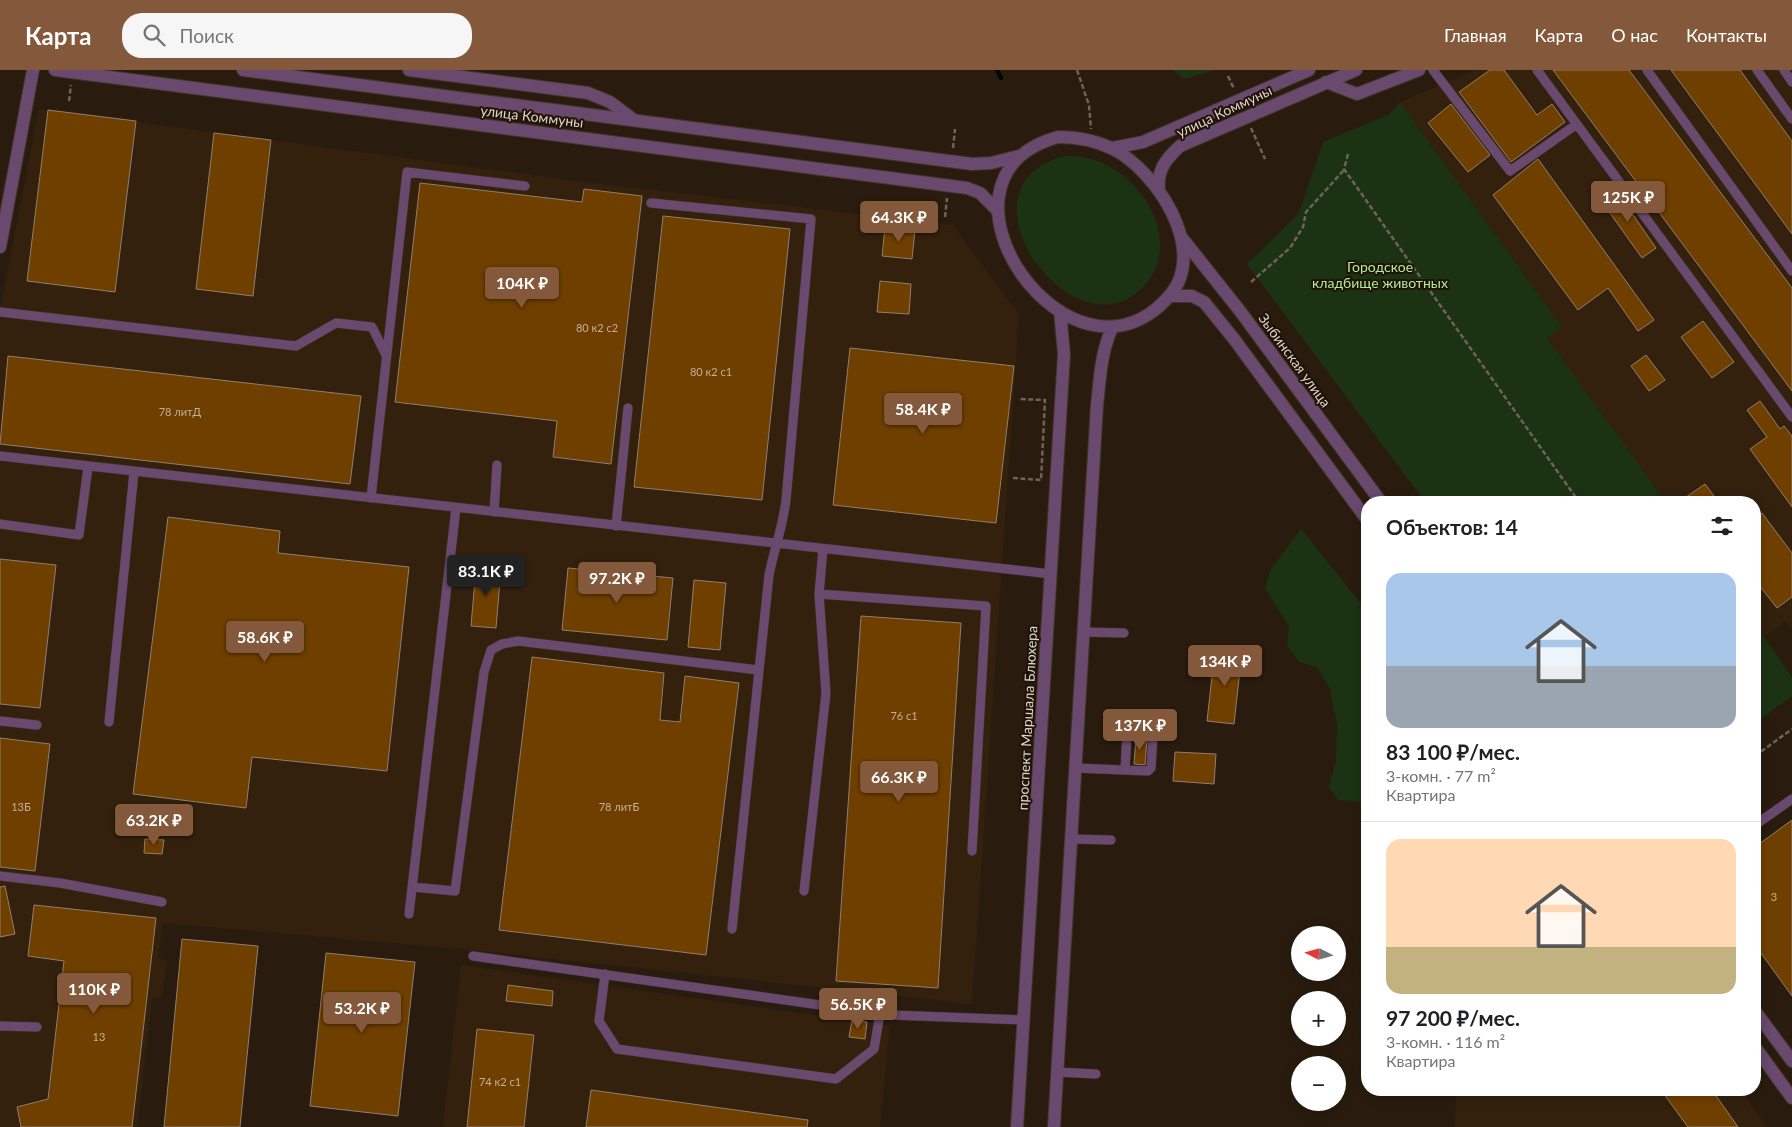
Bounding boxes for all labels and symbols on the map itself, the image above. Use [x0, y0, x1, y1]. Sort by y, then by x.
street label: улица Коммуны [1173, 81, 1275, 141]
street label: улица Коммуны [480, 101, 584, 131]
pin: 125K ₽ [1587, 180, 1669, 223]
pin: 64.3K ₽ [853, 200, 945, 243]
park label: Городское кладбище животных [1312, 258, 1448, 291]
pin: 104K ₽ [481, 266, 563, 309]
street label: Зыбинская улица [1255, 310, 1335, 410]
house number: 80 к2 с2 [576, 321, 618, 334]
house number: 80 к2 с1 [690, 365, 732, 378]
pin: 58.4K ₽ [877, 392, 969, 435]
house number: 78 литД [159, 405, 202, 418]
pin: 83.1K ₽ [440, 554, 532, 597]
pin: 97.2K ₽ [571, 562, 663, 604]
pin: 58.6K ₽ [219, 620, 311, 663]
street label: проспект Маршала Блюхера [1014, 625, 1040, 811]
pin: 134K ₽ [1184, 644, 1266, 687]
pin: 137K ₽ [1099, 708, 1181, 751]
house number: 76 с1 [890, 709, 918, 722]
pin: 66.3K ₽ [853, 760, 945, 803]
house number: 13Б [11, 800, 31, 813]
house number: 78 литБ [599, 800, 640, 813]
pin: 63.2K ₽ [108, 804, 200, 846]
house number: 3 [1771, 890, 1777, 903]
north arrow [1291, 926, 1346, 981]
pin: 110K ₽ [53, 972, 135, 1015]
pin: 56.5K ₽ [812, 988, 904, 1030]
pin: 53.2K ₽ [316, 992, 408, 1034]
house number: 13 [93, 1030, 105, 1043]
house number: 74 к2 с1 [479, 1075, 521, 1088]

